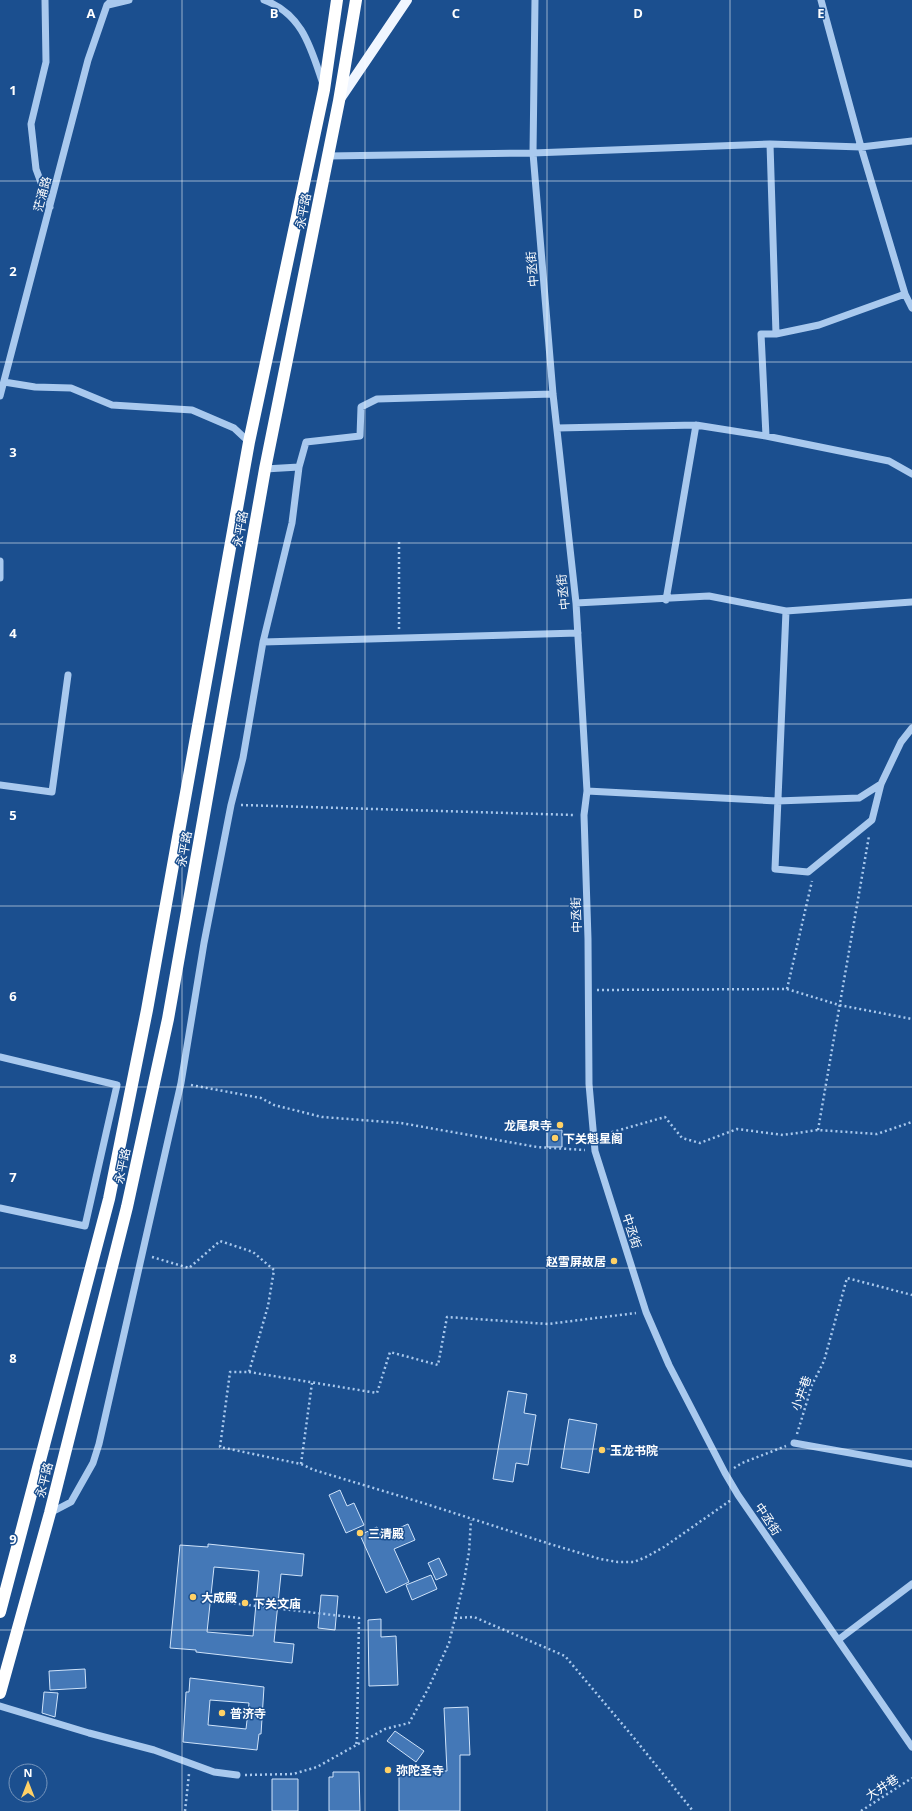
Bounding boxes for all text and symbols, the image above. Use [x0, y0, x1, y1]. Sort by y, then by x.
text: A [87, 4, 96, 22]
text: B [270, 4, 279, 22]
text: C [452, 4, 460, 22]
text: D [633, 4, 643, 22]
text: E [817, 4, 825, 22]
text: 1 [9, 81, 17, 99]
street label: 茫涌路 [29, 174, 55, 214]
street label: 永平路 [291, 192, 315, 230]
street label: 中丞街 [522, 250, 542, 288]
text: 2 [9, 262, 17, 280]
text: 3 [9, 443, 17, 461]
street label: 永平路 [229, 510, 251, 548]
street label: 中丞街 [553, 573, 573, 611]
text: 4 [9, 624, 17, 642]
text: 5 [9, 806, 17, 824]
street label: 永平路 [173, 830, 195, 868]
street label: 中丞街 [567, 897, 585, 933]
text: 6 [9, 987, 17, 1005]
place label: 龙尾泉寺 [504, 1117, 552, 1134]
marker: 龙尾泉寺 [555, 1120, 565, 1130]
place label: 下关魁星阁 [563, 1130, 623, 1147]
marker: 下关魁星阁 [550, 1133, 560, 1143]
street label: 永平路 [110, 1147, 134, 1185]
text: 7 [9, 1168, 17, 1186]
street label: 中丞街 [618, 1211, 646, 1251]
place label: 赵雪屏故居 [546, 1253, 606, 1270]
marker: 赵雪屏故居 [609, 1256, 619, 1266]
text: 8 [9, 1349, 17, 1367]
street label: 小井巷 [787, 1373, 815, 1413]
place label: 玉龙书院 [610, 1442, 658, 1459]
marker: 玉龙书院 [597, 1445, 607, 1455]
street label: 永平路 [31, 1460, 57, 1500]
street label: 中丞街 [751, 1499, 785, 1539]
place label: 三清殿 [368, 1525, 404, 1542]
marker: 三清殿 [355, 1528, 365, 1538]
text: 9 [9, 1530, 17, 1548]
place label: 大成殿 [201, 1589, 237, 1606]
marker: 大成殿 [188, 1592, 198, 1602]
place label: 下关文庙 [253, 1595, 301, 1612]
marker: 下关文庙 [240, 1598, 250, 1608]
place label: 普济寺 [230, 1705, 266, 1722]
marker: 普济寺 [217, 1708, 227, 1718]
place label: 弥陀圣寺 [396, 1762, 444, 1779]
north arrow [8, 1763, 48, 1803]
text: N [24, 1765, 32, 1780]
marker: 弥陀圣寺 [383, 1765, 393, 1775]
street label: 大井巷 [862, 1770, 902, 1804]

